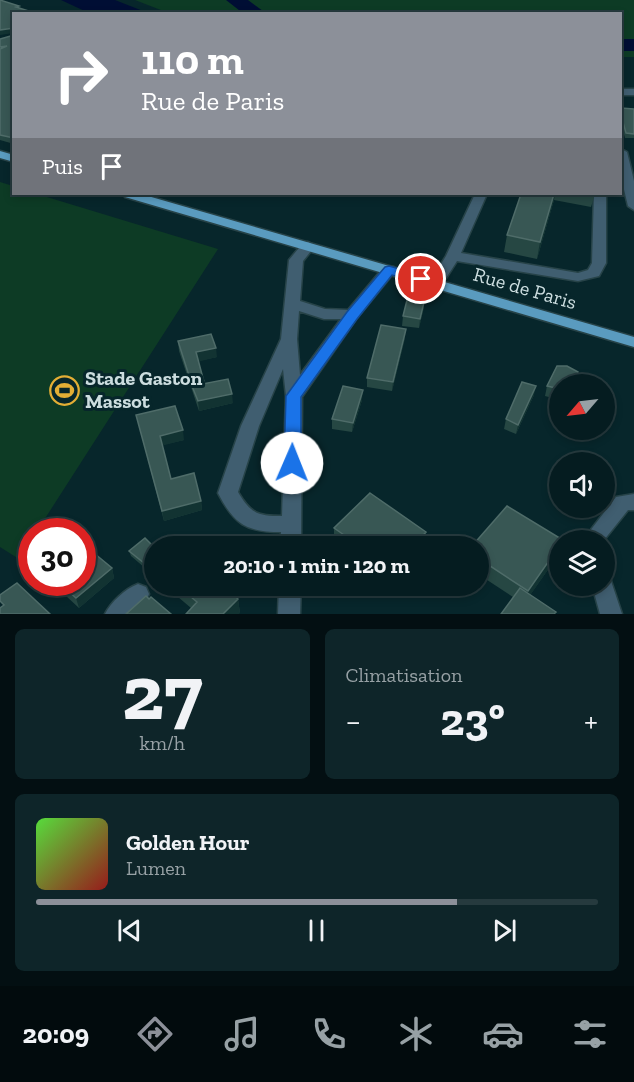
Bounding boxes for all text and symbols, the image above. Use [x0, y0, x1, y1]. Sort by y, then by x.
text: 110 m [141, 34, 244, 85]
icon: right [42, 36, 120, 114]
text: Rue de Paris [141, 85, 284, 117]
icon: arrive [95, 150, 128, 183]
text: Puis [42, 153, 83, 180]
pin [395, 253, 446, 304]
icon: arrive [404, 262, 437, 295]
street label: Rue de Paris [471, 262, 579, 314]
place label: Stade Gaston Massot [85, 366, 202, 413]
sports icon: Stade Gaston Massot [48, 374, 80, 406]
north arrow [549, 374, 615, 440]
map controls [549, 374, 615, 596]
position arrow [260, 431, 324, 495]
button: sound [549, 452, 615, 518]
speed limit sign: 30 [18, 518, 96, 596]
button: layers [549, 530, 615, 596]
text: 20:10 · 1 min · 120 m [223, 552, 410, 579]
text: 27 [122, 645, 203, 739]
text: Climatisation [346, 663, 462, 687]
text: 23° [440, 693, 505, 747]
text: − [346, 701, 361, 740]
text: + [584, 701, 598, 740]
text: km/h [139, 731, 185, 755]
text: Golden Hour [126, 829, 250, 856]
text: Lumen [126, 856, 186, 880]
icon: previous [113, 914, 146, 947]
icon: pause [300, 914, 333, 947]
icon: next [488, 914, 521, 947]
icon: directions [134, 1013, 176, 1055]
icon: music [221, 1013, 263, 1055]
icon: phone [308, 1013, 350, 1055]
icon: climate [395, 1013, 437, 1055]
icon: car [482, 1013, 524, 1055]
icon: filters [569, 1013, 611, 1055]
text: 20:09 [23, 1018, 89, 1050]

